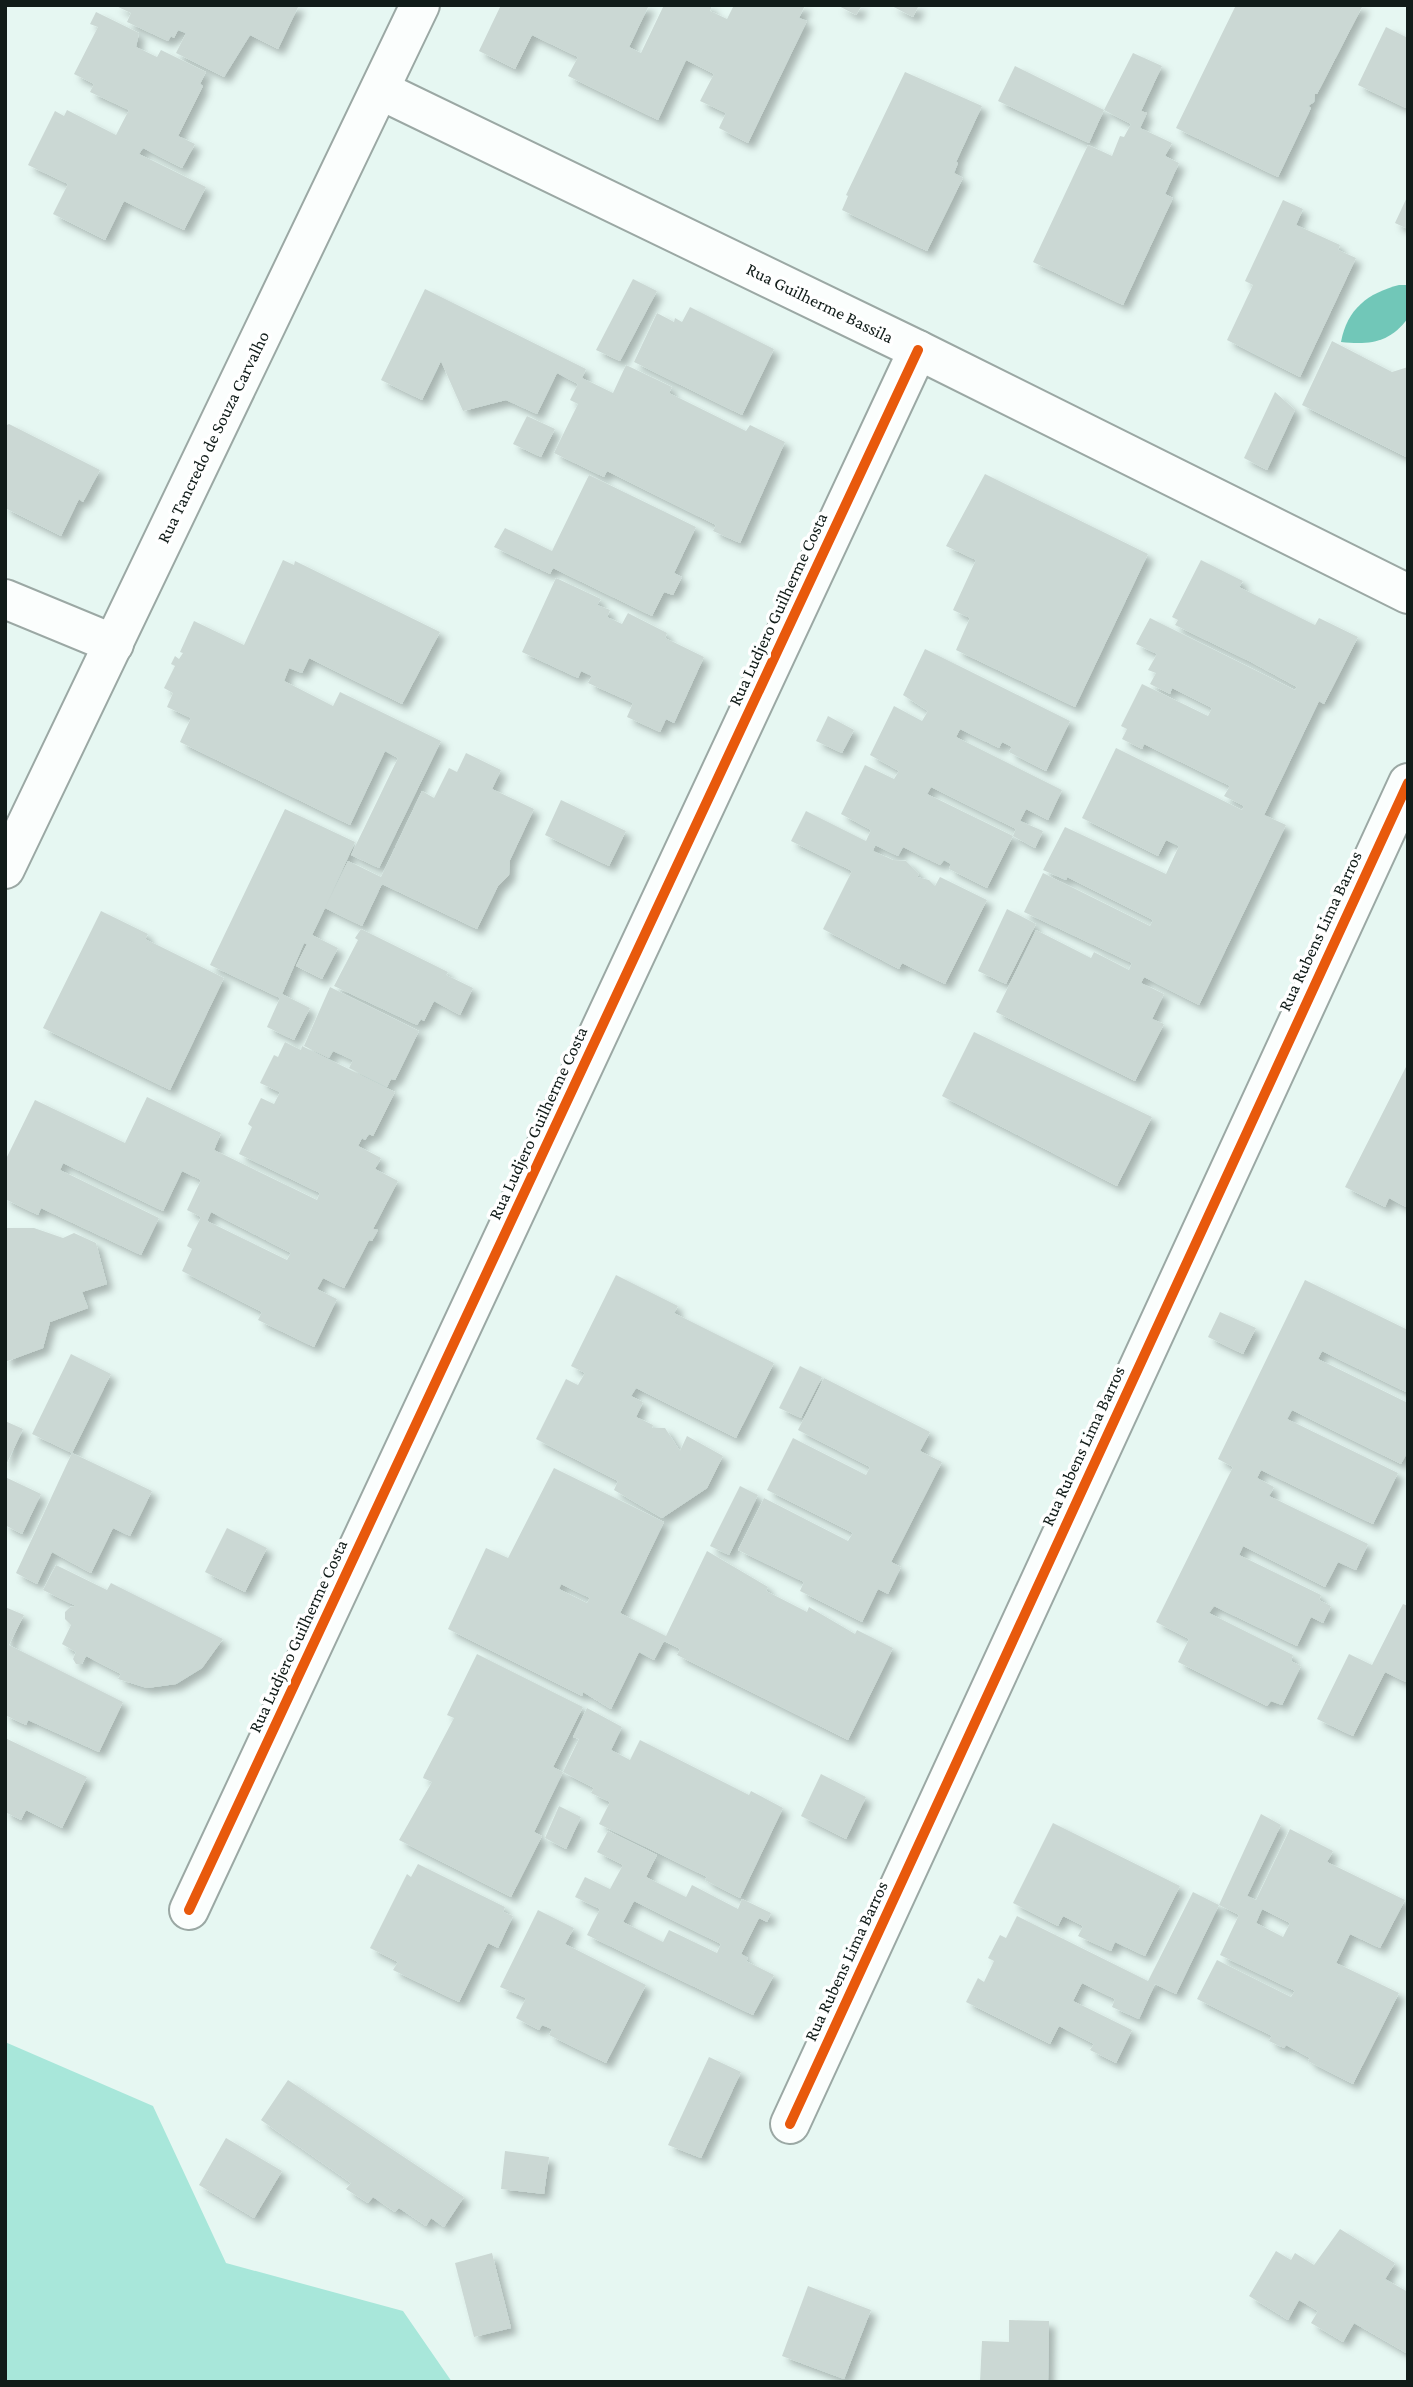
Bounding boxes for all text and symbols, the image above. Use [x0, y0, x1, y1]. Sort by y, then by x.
street label: Rua Guilherme Bassila [743, 259, 897, 347]
street label: Rua Tancredo de Souza Carvalho [153, 328, 273, 546]
street label: Rua Ludjero Guilherme Costa [724, 509, 832, 709]
street label: Rua Rubens Lima Barros [1274, 848, 1366, 1014]
street label: Rua Ludjero Guilherme Costa [484, 1023, 592, 1223]
street label: Rua Rubens Lima Barros [1037, 1363, 1129, 1529]
street label: Rua Ludjero Guilherme Costa [244, 1536, 352, 1736]
street label: Rua Rubens Lima Barros [800, 1878, 892, 2044]

